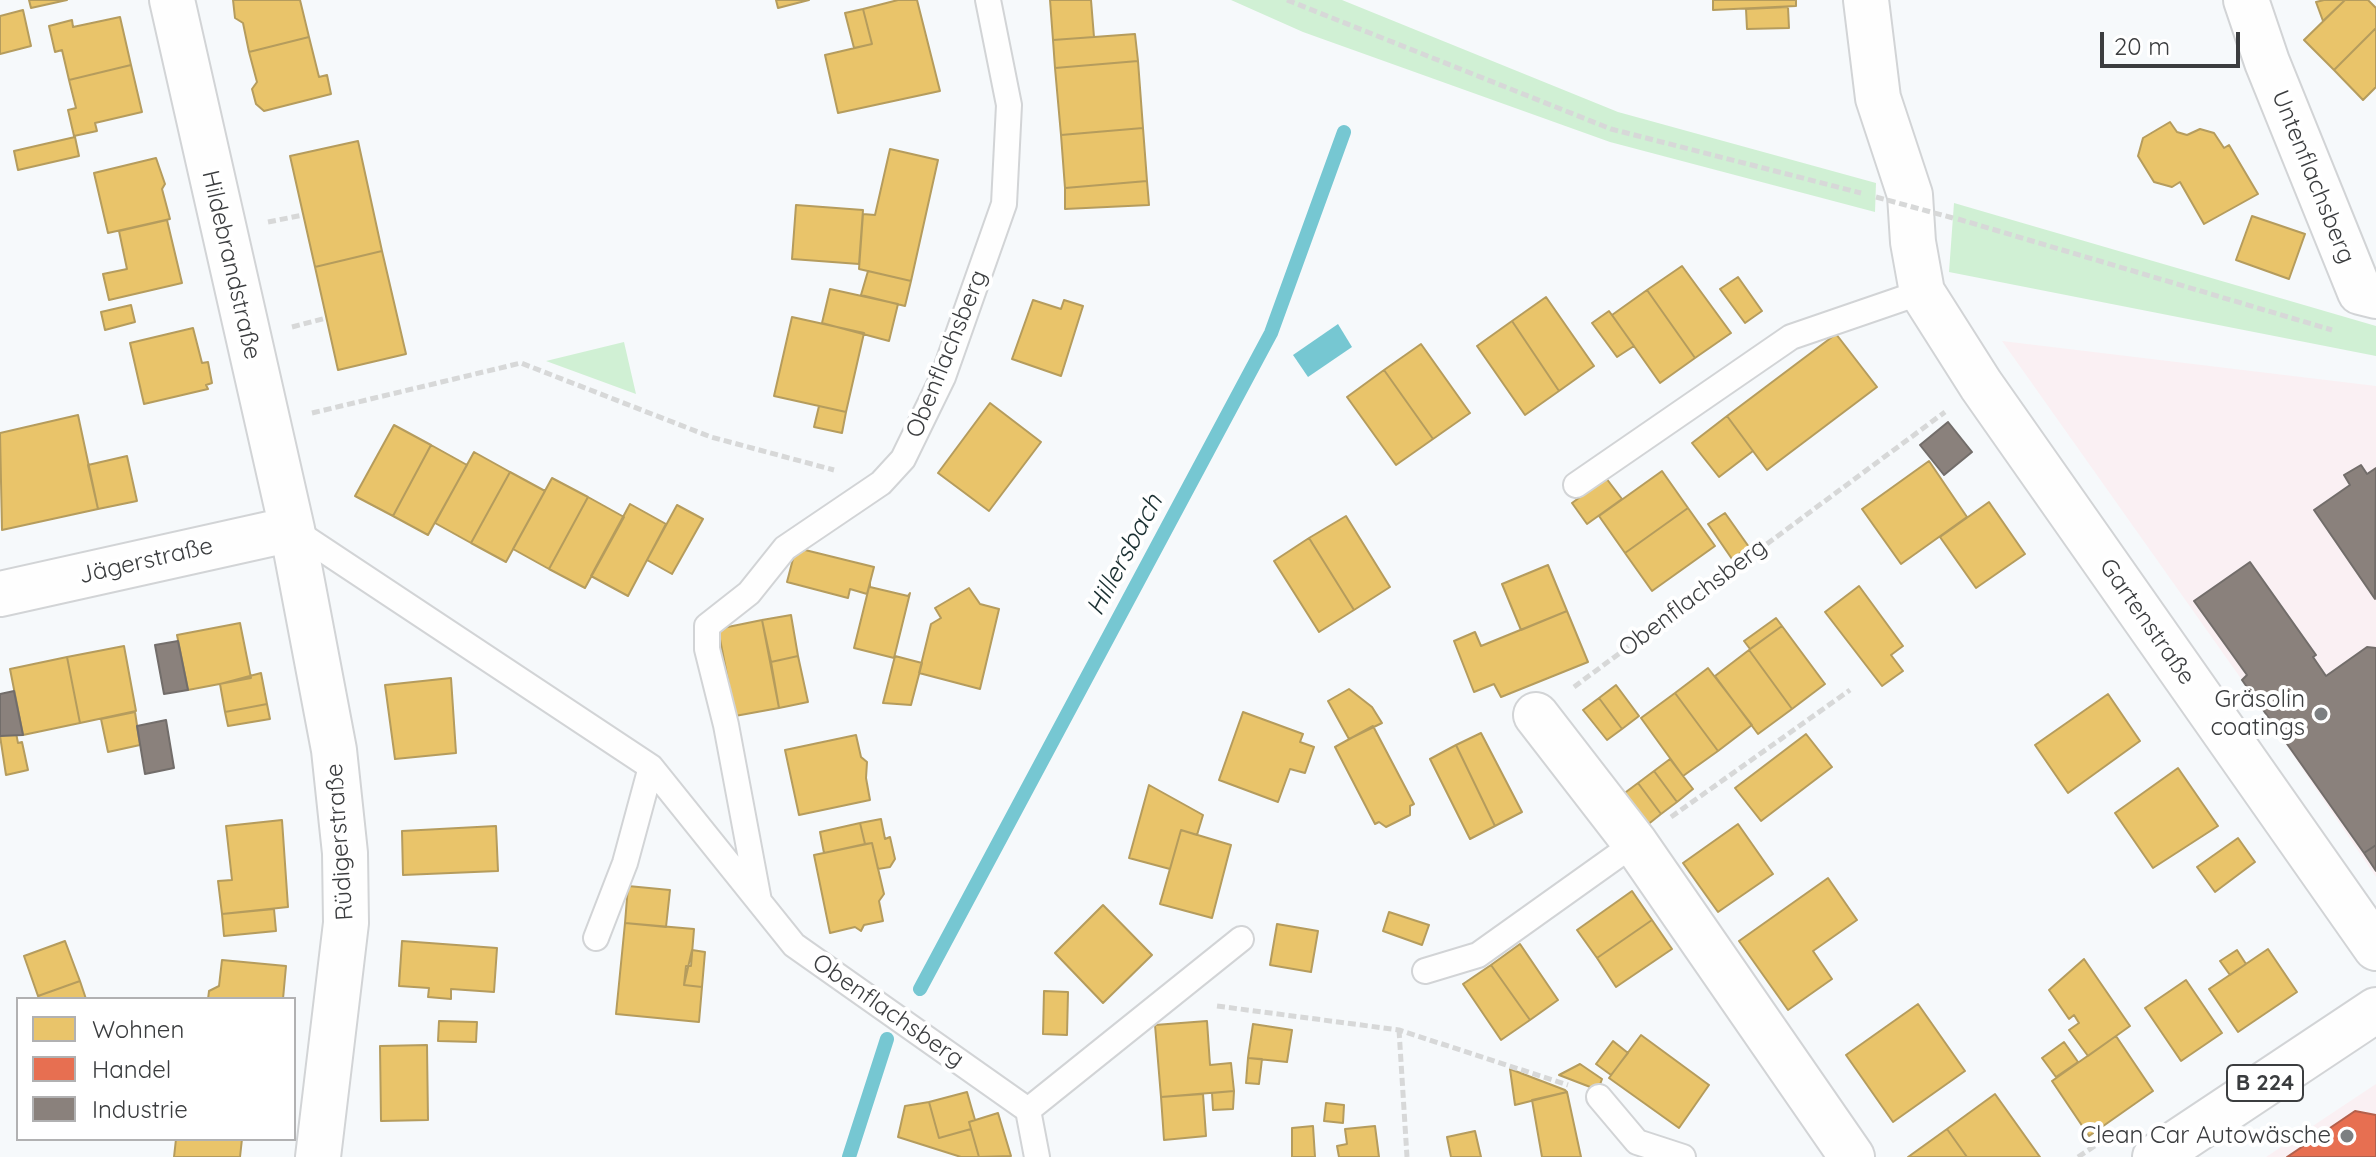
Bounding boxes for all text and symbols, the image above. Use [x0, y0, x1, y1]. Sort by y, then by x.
scale bar [2104, 16, 2244, 66]
text: 20 m [2114, 31, 2170, 61]
street label: Untenflachsberg [2265, 86, 2361, 268]
street label: Hildebrandstraße [195, 168, 267, 362]
street label: Obenflachsberg [900, 266, 994, 442]
water label: Hillersbach [1080, 489, 1170, 621]
street label: Jägerstraße [76, 532, 216, 590]
street label: Obenflachsberg [1613, 533, 1773, 663]
street label: Gartenstraße [2093, 553, 2201, 691]
place label: Gräsolin coatings [2210, 686, 2305, 742]
marker: Gräsolin coatings [2312, 705, 2330, 723]
street label: Rüdigerstraße [320, 762, 360, 922]
street label: Obenflachsberg [807, 948, 969, 1074]
legend [16, 997, 296, 1141]
text: Wohnen [92, 1014, 184, 1044]
text: Handel [92, 1054, 171, 1084]
road number: B 224 [2227, 1065, 2303, 1101]
text: Industrie [92, 1094, 188, 1124]
place label: Clean Car Autowäsche [2080, 1122, 2331, 1150]
marker: Clean Car Autowäsche [2338, 1127, 2356, 1145]

